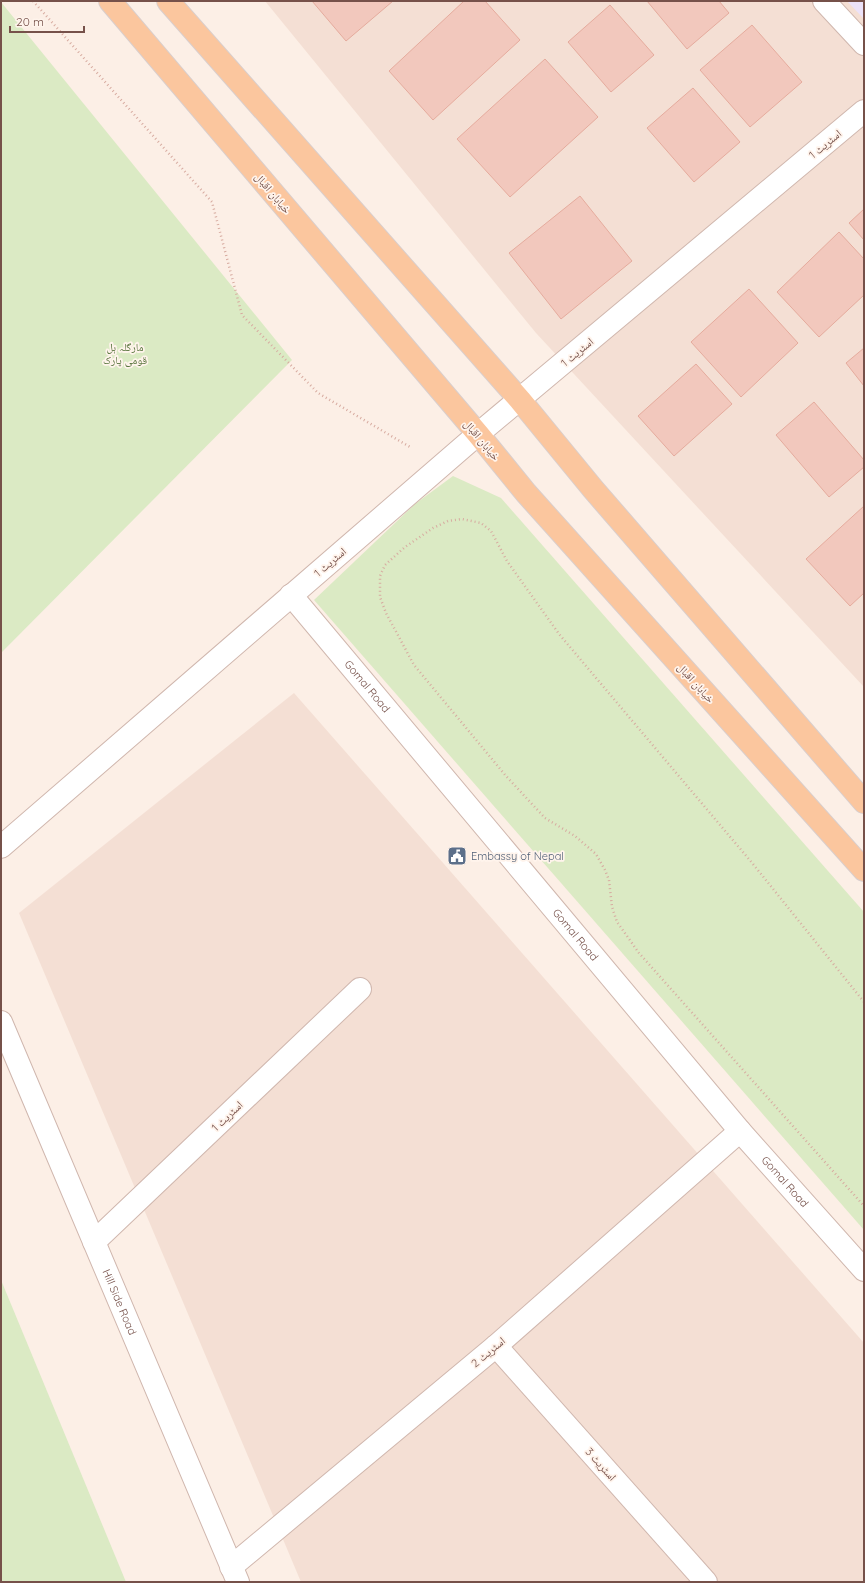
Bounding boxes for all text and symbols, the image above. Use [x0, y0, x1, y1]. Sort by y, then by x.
scale bar [10, 8, 84, 34]
text: 20 m [16, 14, 44, 29]
street label: اسٹریٹ 1 [806, 126, 844, 162]
street label: خیابان اقبال [252, 170, 294, 216]
street label: اسٹریٹ 1 [558, 334, 596, 370]
park label: مارگلہ ہل قومی پارک [103, 340, 147, 367]
street label: خیابان اقبال [461, 417, 503, 463]
street label: اسٹریٹ 1 [311, 544, 349, 580]
street label: Gomal Road [342, 657, 393, 715]
street label: خیابان اقبال [674, 660, 718, 706]
public building icon: Embassy of Nepal [446, 845, 468, 867]
place label: Embassy of Nepal [471, 849, 564, 863]
street label: Gomal Road [550, 906, 601, 964]
street label: اسٹریٹ 1 [208, 1098, 246, 1134]
street label: Gomal Road [759, 1153, 812, 1210]
street label: Hill Side Road [99, 1267, 140, 1337]
street label: اسٹریٹ 2 [468, 1334, 508, 1370]
street label: اسٹریٹ 3 [582, 1445, 620, 1483]

